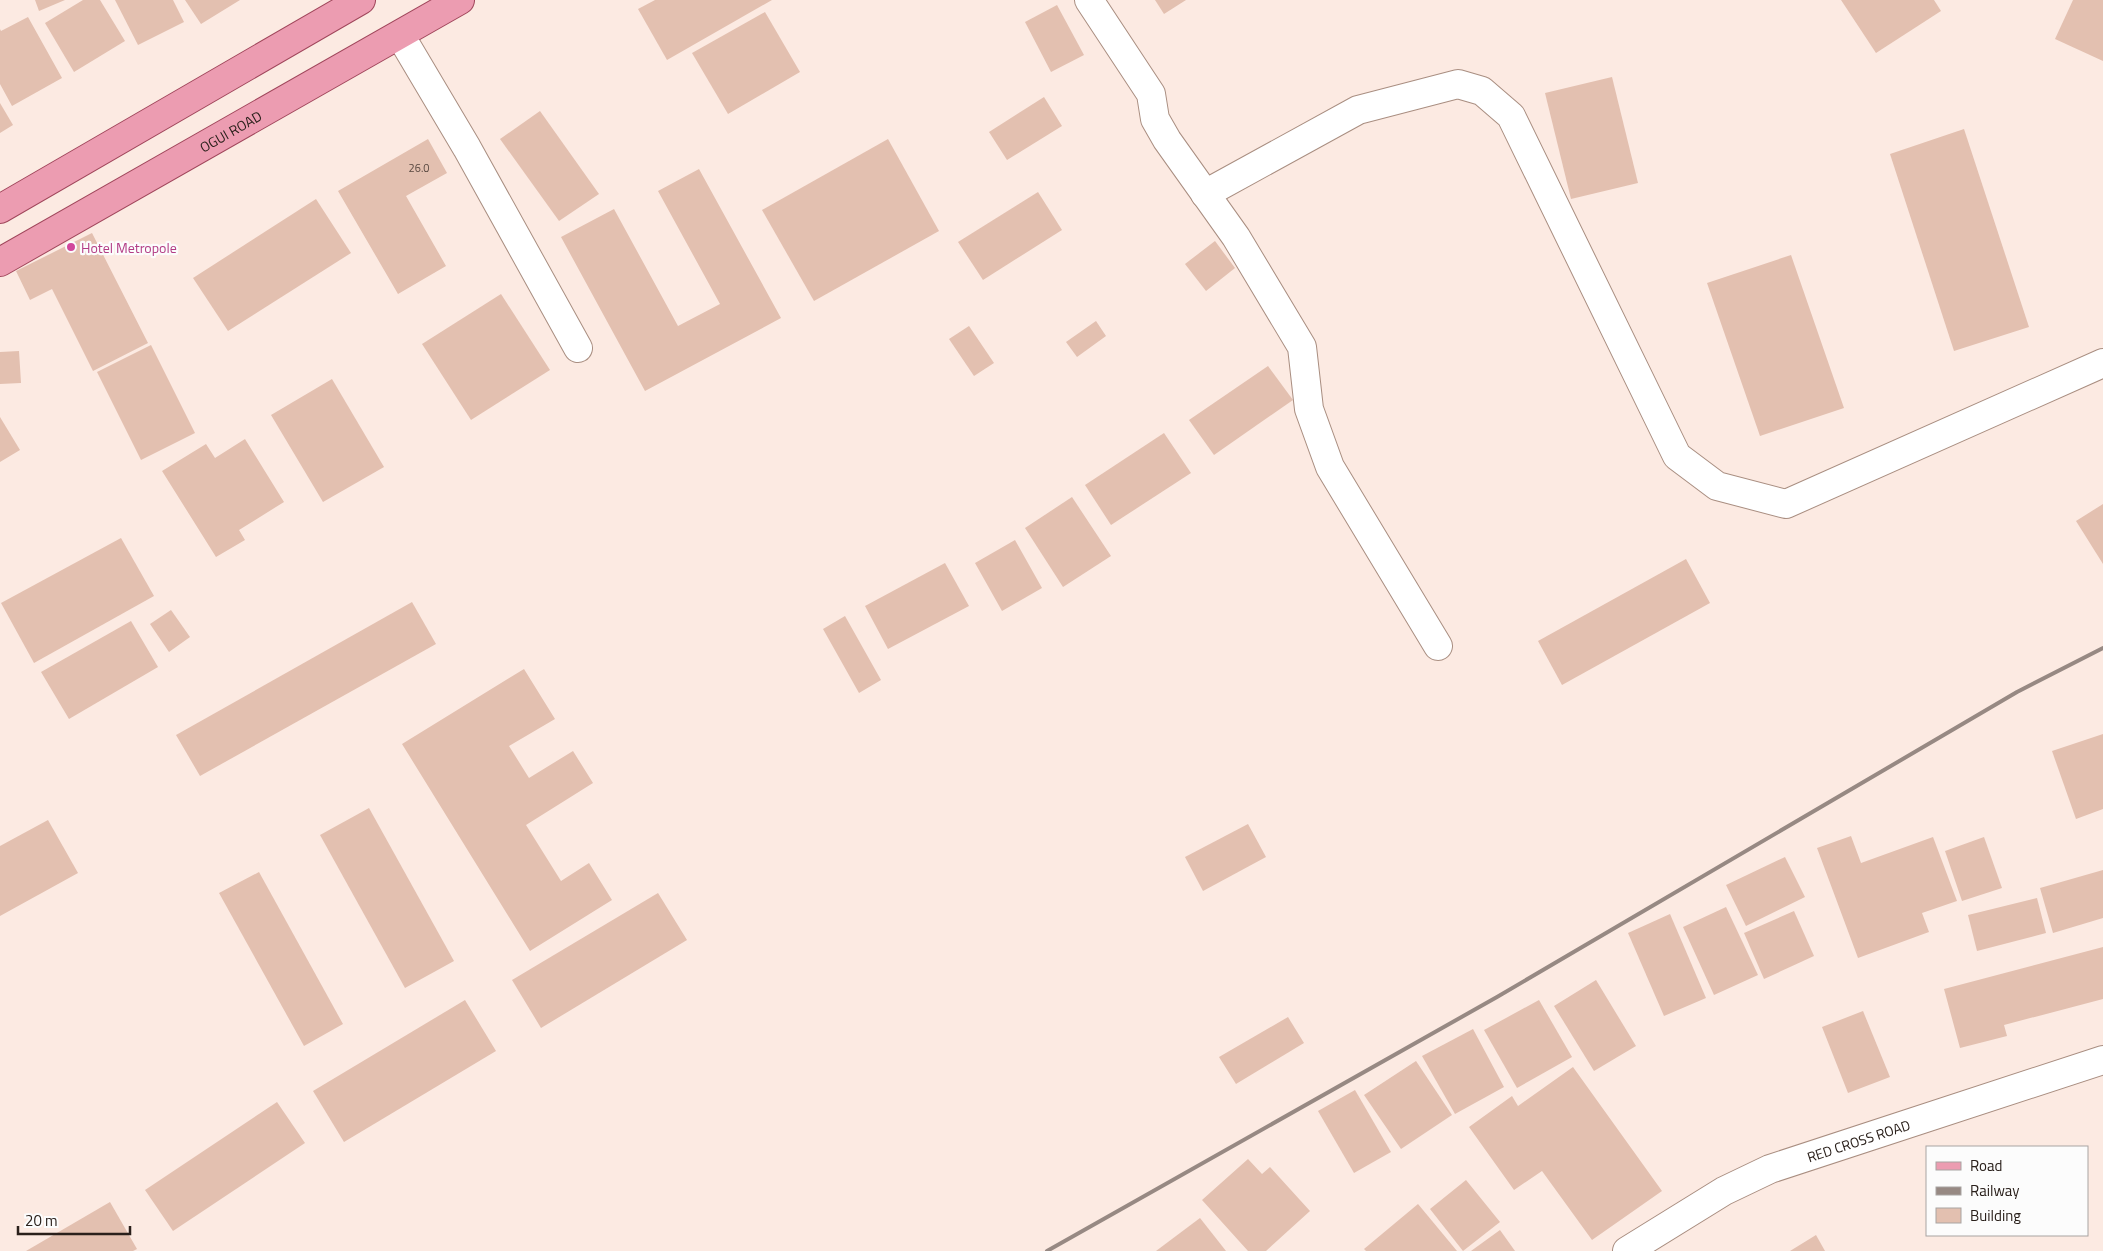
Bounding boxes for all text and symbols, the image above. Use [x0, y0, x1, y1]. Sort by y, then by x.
street label: OGUI ROAD [195, 105, 265, 157]
house number: 26.0 [409, 160, 429, 176]
place label: Hotel Metropole [81, 237, 177, 258]
marker: Hotel Metropole [65, 241, 77, 253]
street label: RED CROSS ROAD [1804, 1113, 1913, 1167]
legend [1926, 1146, 2088, 1236]
text: Road [1970, 1154, 2002, 1177]
text: Railway [1970, 1179, 2020, 1202]
scale bar [18, 1204, 130, 1236]
text: Building [1970, 1204, 2021, 1227]
text: 20 m [25, 1209, 58, 1232]

